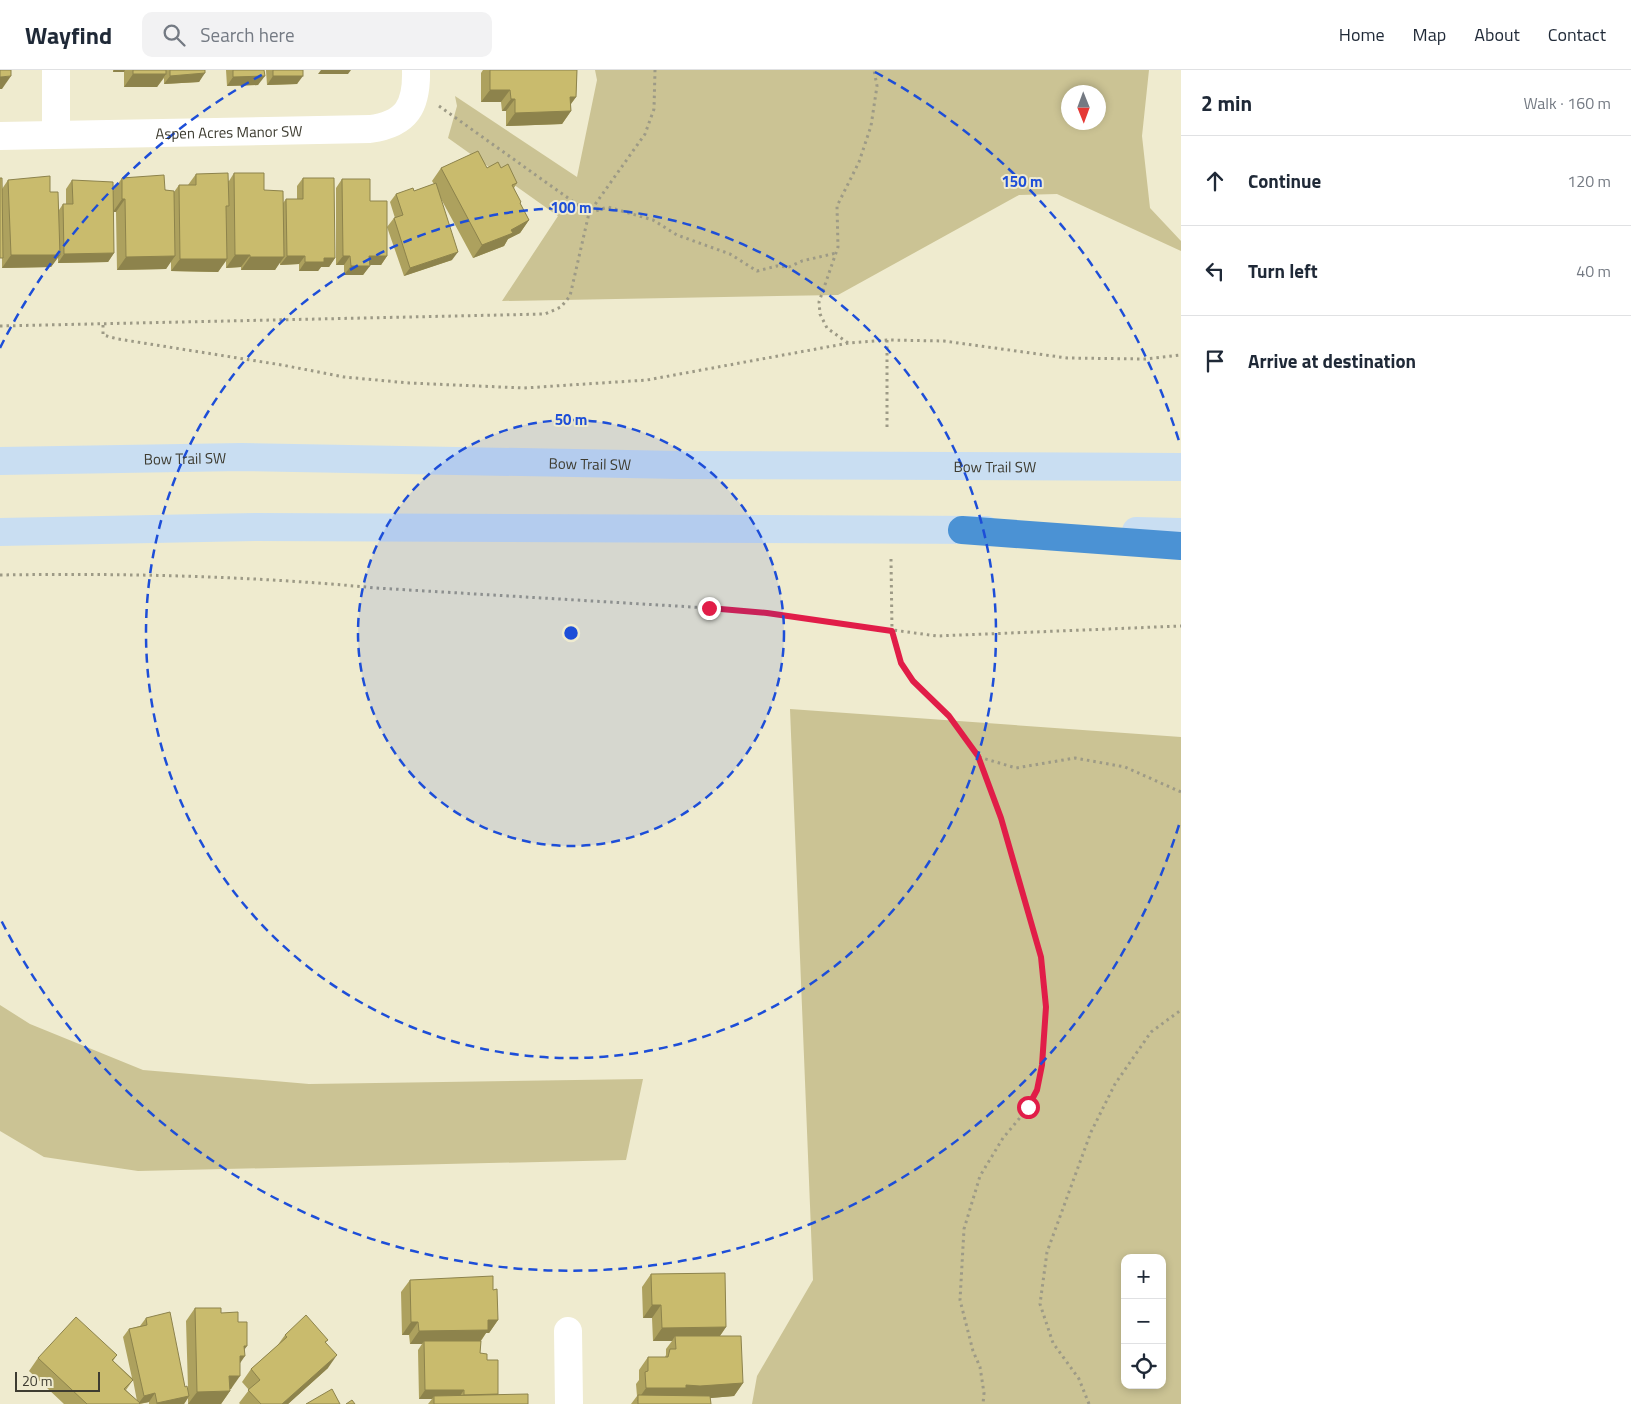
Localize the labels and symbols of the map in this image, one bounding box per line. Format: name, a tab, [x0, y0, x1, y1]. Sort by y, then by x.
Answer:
north arrow	[1061, 85, 1106, 130]
street label: Aspen Acres Manor SW	[155, 119, 303, 145]
text: 150 m	[1001, 170, 1043, 193]
text: 100 m	[550, 196, 592, 219]
text: 50 m	[555, 408, 587, 431]
street label: Bow Trail SW	[143, 446, 227, 470]
street label: Bow Trail SW	[548, 451, 631, 476]
street label: Bow Trail SW	[953, 455, 1036, 478]
route end	[698, 597, 721, 620]
centre of rings	[562, 624, 580, 642]
route start	[1017, 1096, 1040, 1119]
scale bar	[15, 1369, 100, 1392]

